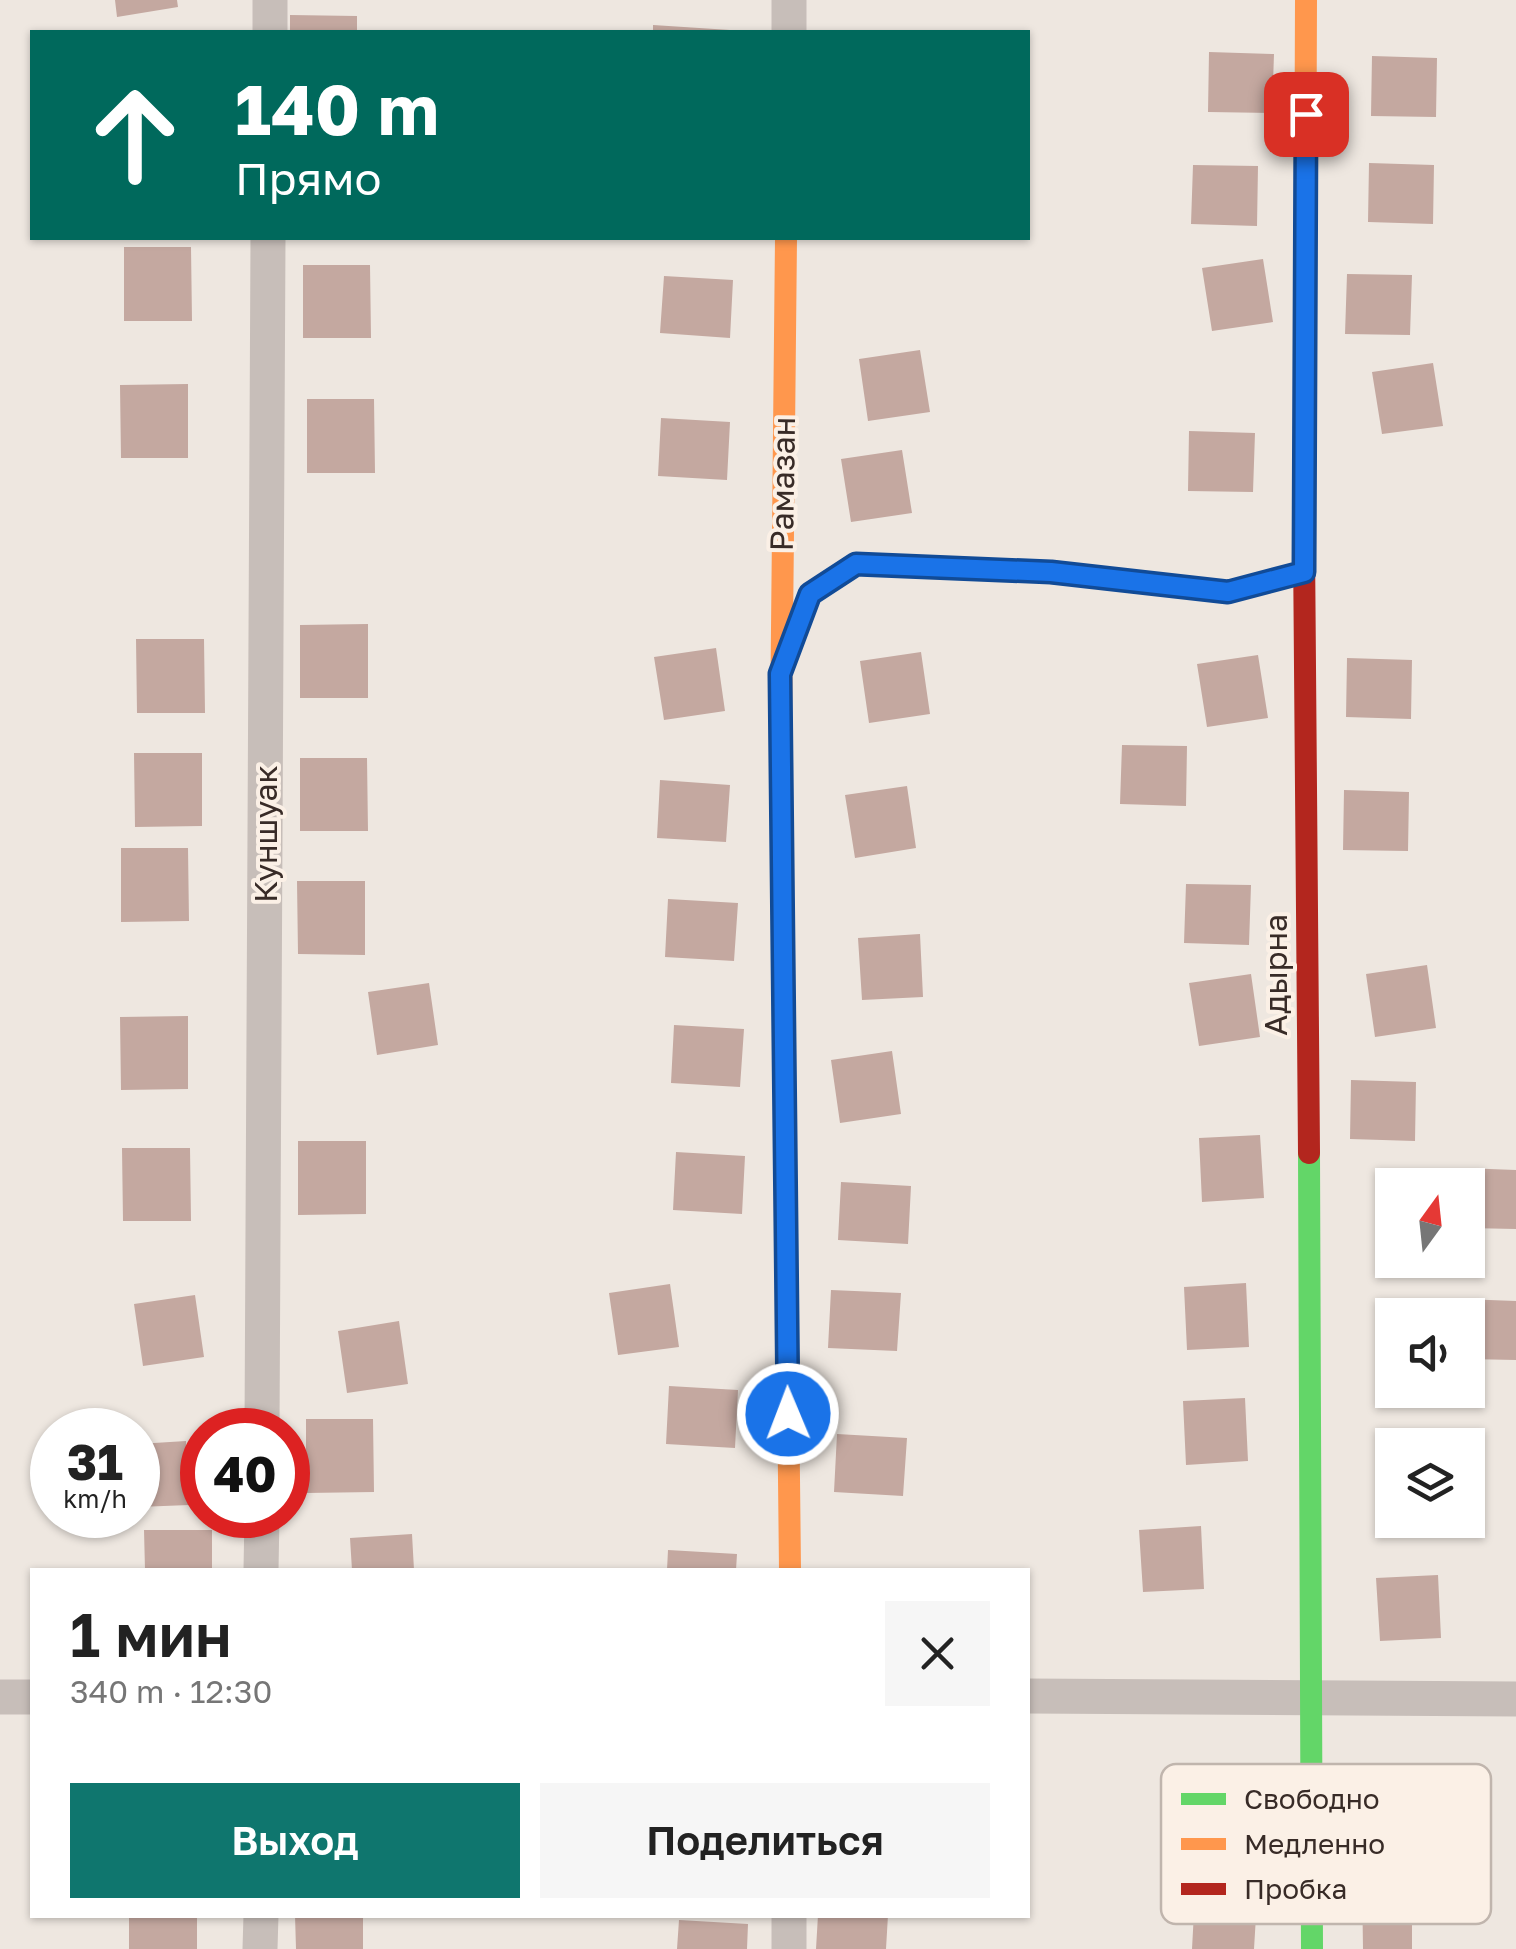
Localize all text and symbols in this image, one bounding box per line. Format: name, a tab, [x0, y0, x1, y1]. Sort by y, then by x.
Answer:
text: 140 m	[235, 66, 439, 150]
icon: ahead	[70, 70, 200, 200]
pin	[1264, 72, 1349, 157]
icon: arrive	[1279, 87, 1334, 142]
text: Прямо	[235, 151, 381, 205]
street label: Рамазан	[762, 416, 802, 552]
street label: Куншуак	[246, 765, 284, 903]
street label: Адырна	[1256, 914, 1294, 1036]
north arrow	[1375, 1168, 1485, 1278]
map controls	[1375, 1168, 1485, 1538]
button: sound	[1375, 1298, 1485, 1408]
position arrow	[736, 1362, 840, 1466]
speed limit sign: 40	[180, 1408, 310, 1538]
button: layers	[1375, 1428, 1485, 1538]
text: 31	[67, 1431, 123, 1491]
text: km/h	[63, 1483, 127, 1514]
text: 1 мин	[70, 1598, 232, 1670]
button: close	[885, 1601, 990, 1706]
text: 340 m · 12:30	[70, 1672, 272, 1710]
legend	[1161, 1764, 1491, 1924]
text: Свободно	[1244, 1782, 1380, 1815]
button: Выход	[70, 1783, 520, 1898]
button: Поделиться	[540, 1783, 990, 1898]
text: Медленно	[1244, 1827, 1385, 1860]
text: Пробка	[1244, 1872, 1347, 1905]

